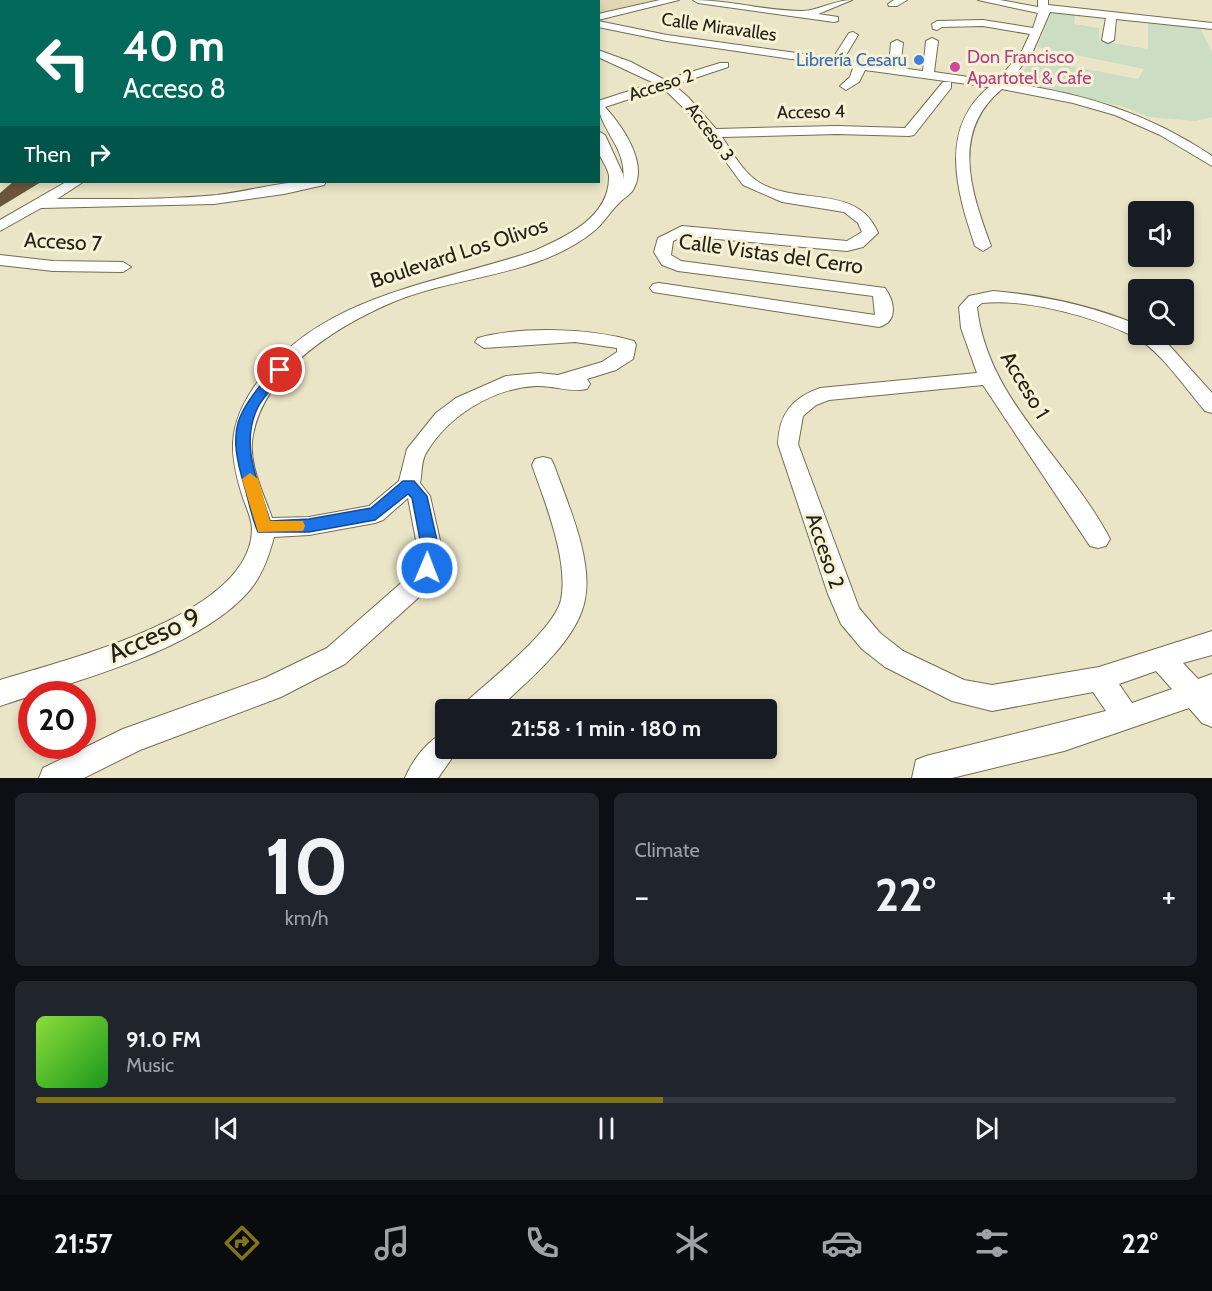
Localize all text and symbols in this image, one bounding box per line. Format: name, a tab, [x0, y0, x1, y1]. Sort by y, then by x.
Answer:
street label: Calle Miravalles	[660, 8, 778, 46]
text: 40 m	[123, 20, 225, 72]
icon: left	[24, 24, 102, 102]
place label: Don Francisco Apartotel & Cafe	[967, 46, 1091, 89]
place label: Librería Cesaru	[796, 49, 907, 71]
marker: Librería Cesaru	[912, 53, 926, 67]
marker: Don Francisco Apartotel & Cafe	[948, 60, 962, 74]
street label: Acceso 2	[626, 64, 696, 106]
text: Acceso 8	[123, 72, 226, 105]
street label: Acceso 3	[681, 98, 739, 166]
street label: Acceso 4	[777, 100, 845, 124]
icon: right	[83, 138, 116, 171]
text: Then	[24, 141, 71, 168]
map controls	[1128, 201, 1194, 345]
button: sound	[1128, 201, 1194, 267]
street label: Boulevard Los Olivos	[367, 212, 551, 293]
street label: Acceso 7	[24, 227, 103, 256]
street label: Calle Vistas del Cerro	[677, 228, 865, 279]
button: search	[1128, 279, 1194, 345]
pin	[254, 344, 305, 395]
street label: Acceso 1	[996, 347, 1055, 423]
icon: arrive	[263, 353, 296, 386]
street label: Acceso 2	[801, 510, 850, 592]
position arrow	[395, 536, 459, 600]
street label: Acceso 9	[103, 600, 205, 670]
speed limit sign: 20	[18, 681, 96, 759]
text: 21:58 · 1 min · 180 m	[511, 715, 701, 742]
text: 10	[265, 819, 349, 914]
text: Climate	[635, 838, 700, 862]
text: 22°	[875, 868, 936, 922]
text: −	[635, 876, 649, 916]
text: +	[1161, 876, 1176, 916]
text: km/h	[285, 906, 329, 930]
text: 91.0 FM	[126, 1026, 201, 1053]
text: Music	[126, 1053, 174, 1077]
icon: previous	[210, 1112, 243, 1145]
icon: pause	[590, 1112, 623, 1145]
icon: next	[970, 1112, 1003, 1145]
icon: directions	[221, 1222, 263, 1264]
icon: music	[371, 1222, 413, 1264]
icon: phone	[521, 1222, 563, 1264]
icon: climate	[671, 1222, 713, 1264]
icon: car	[821, 1222, 863, 1264]
icon: filters	[971, 1222, 1013, 1264]
text: 21:57	[54, 1227, 113, 1260]
text: 22°	[1121, 1227, 1158, 1260]

